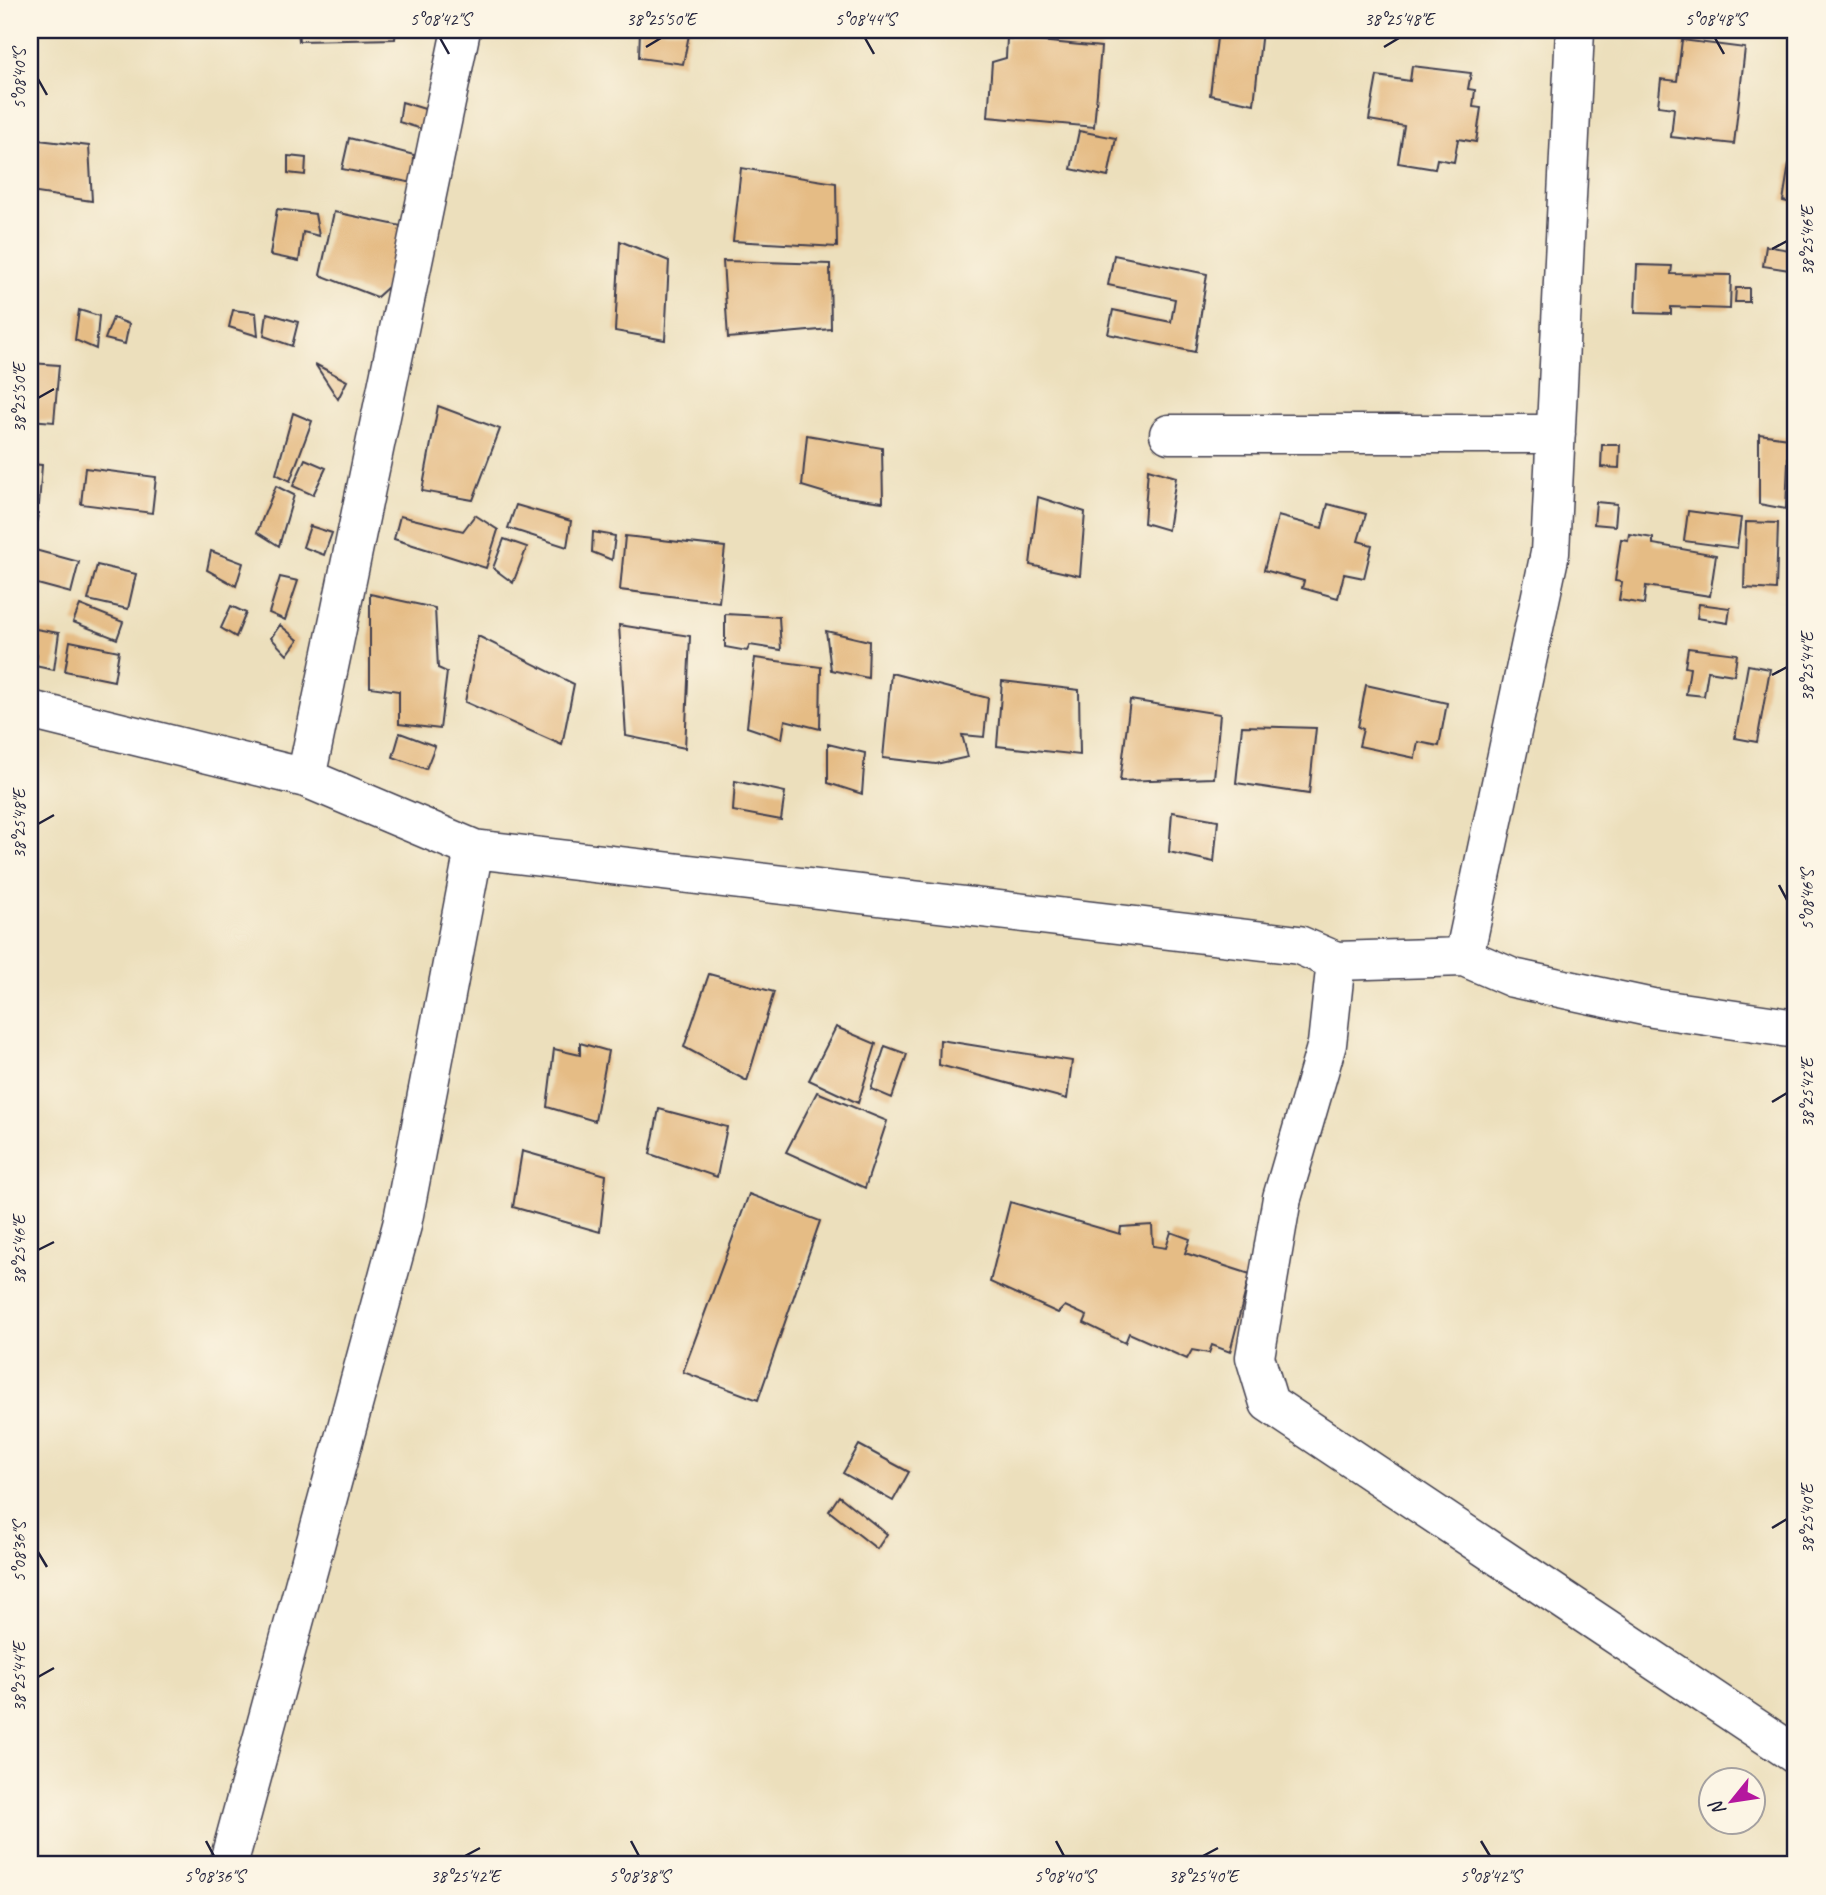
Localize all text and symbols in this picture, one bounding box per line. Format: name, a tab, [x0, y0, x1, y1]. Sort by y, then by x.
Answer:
text: 5°08'42"S	[410, 8, 474, 30]
text: 38°25'50"E	[626, 8, 698, 30]
text: 5°08'44"S	[835, 8, 899, 30]
text: 38°25'48"E	[1364, 8, 1436, 30]
text: 5°08'48"S	[1685, 8, 1749, 30]
text: 5°08'40"S	[8, 45, 30, 109]
text: 38°25'46"E	[1796, 204, 1818, 276]
text: 38°25'50"E	[8, 361, 30, 433]
text: 38°25'44"E	[1796, 630, 1818, 702]
text: 38°25'48"E	[8, 787, 30, 859]
text: 5°08'46"S	[1796, 866, 1818, 930]
text: 38°25'42"E	[1796, 1056, 1818, 1128]
text: 38°25'46"E	[8, 1213, 30, 1285]
text: 38°25'40"E	[1796, 1482, 1818, 1554]
text: 5°08'36"S	[8, 1518, 30, 1582]
text: 38°25'44"E	[8, 1640, 30, 1712]
north arrow	[1696, 1766, 1766, 1836]
text: N	[1703, 1795, 1731, 1820]
text: 5°08'36"S	[184, 1865, 248, 1887]
text: 38°25'42"E	[430, 1865, 502, 1887]
text: 5°08'38"S	[609, 1865, 673, 1887]
text: 5°08'40"S	[1034, 1865, 1098, 1887]
text: 38°25'40"E	[1168, 1865, 1240, 1887]
text: 5°08'42"S	[1460, 1865, 1524, 1887]

